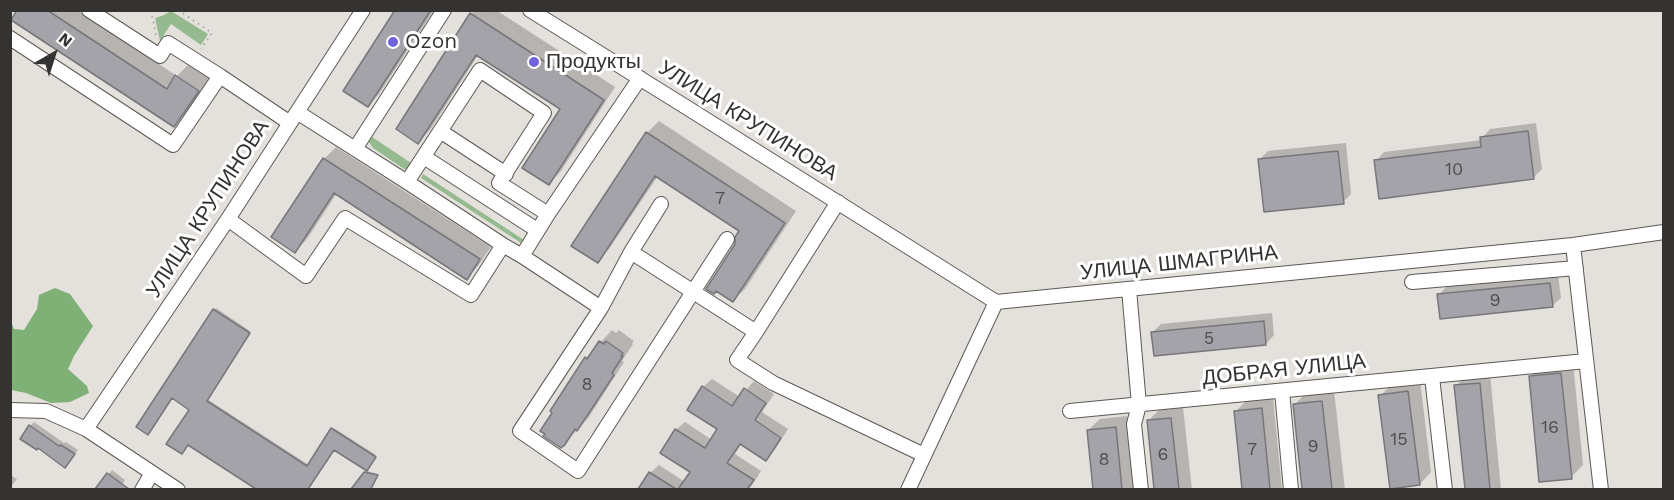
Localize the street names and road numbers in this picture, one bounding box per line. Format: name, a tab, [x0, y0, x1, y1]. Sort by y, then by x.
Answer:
street label: УЛИЦА КРУПИНОВА	[654, 56, 842, 186]
street label: УЛИЦА КРУПИНОВА	[141, 116, 275, 302]
street label: УЛИЦА ШМАГРИНА	[1079, 240, 1279, 286]
street label: ДОБРАЯ УЛИЦА	[1201, 349, 1367, 391]

